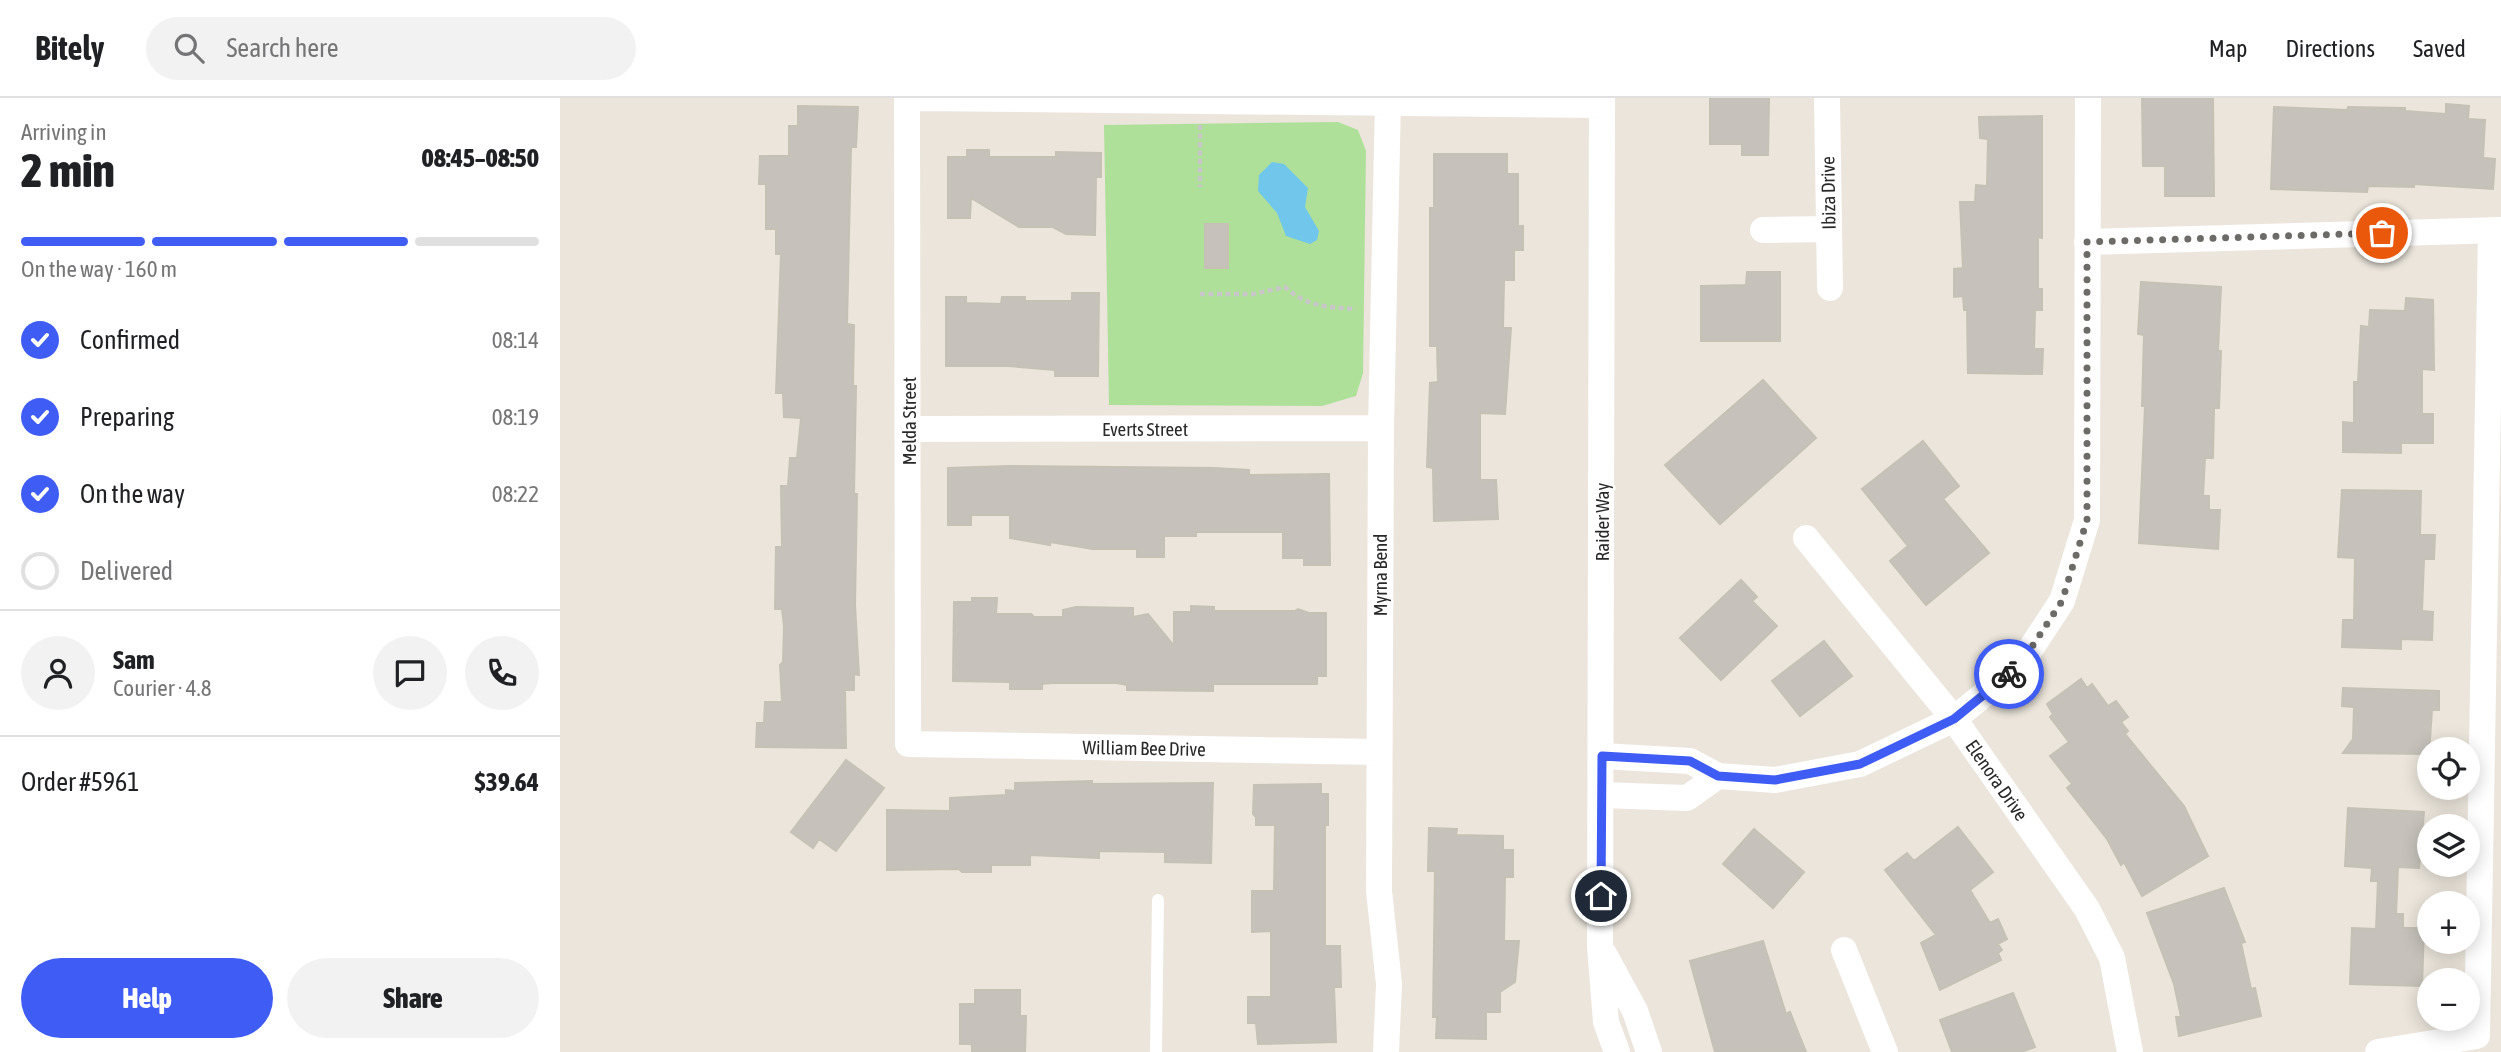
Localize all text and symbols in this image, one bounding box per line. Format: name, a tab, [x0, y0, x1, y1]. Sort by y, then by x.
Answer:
search box	[146, 17, 636, 80]
text: Bitely	[35, 29, 104, 67]
icon: search	[170, 29, 208, 67]
text: Search here	[226, 33, 339, 63]
text: Map	[2209, 35, 2247, 62]
text: Directions	[2285, 35, 2375, 62]
text: Saved	[2413, 35, 2466, 62]
text: Arriving in	[21, 119, 107, 145]
text: 08:45–08:50	[422, 143, 539, 173]
text: 2 min	[21, 144, 115, 197]
street label: Ibiza Drive	[1816, 156, 1840, 230]
pin	[2352, 203, 2412, 263]
icon: bag	[2363, 214, 2401, 252]
text: On the way · 160 m	[21, 256, 177, 282]
icon: check	[21, 321, 59, 359]
text: Confirmed	[80, 325, 180, 355]
text: 08:14	[492, 327, 539, 353]
street label: Melda Street	[898, 377, 920, 465]
icon: check	[21, 398, 59, 436]
text: Preparing	[80, 402, 174, 432]
text: 08:19	[492, 404, 539, 430]
street label: Everts Street	[1102, 418, 1188, 440]
icon: check	[21, 475, 59, 513]
text: On the way	[80, 479, 185, 509]
text: 08:22	[492, 481, 539, 507]
street label: Raider Way	[1591, 483, 1613, 561]
street label: Myrna Bend	[1369, 534, 1391, 616]
text: Delivered	[80, 556, 173, 586]
button: person	[21, 636, 95, 710]
button: chat	[373, 636, 447, 710]
button: phone	[465, 636, 539, 710]
courier	[1974, 639, 2044, 709]
text: Sam	[113, 645, 155, 675]
icon: bike	[1990, 655, 2028, 693]
text: Courier · 4.8	[113, 675, 212, 701]
street label: Elenora Drive	[1961, 735, 2033, 825]
street label: William Bee Drive	[1082, 736, 1206, 760]
map controls	[2417, 737, 2480, 1031]
button: locate	[2417, 737, 2480, 800]
text: Order #5961	[21, 767, 140, 797]
text: $39.64	[475, 767, 539, 797]
button: layers	[2417, 814, 2480, 877]
pin	[1571, 866, 1631, 926]
icon: home	[1582, 877, 1620, 915]
button: +	[2417, 891, 2480, 954]
button: Help	[21, 958, 273, 1038]
button: Share	[287, 958, 539, 1038]
button: −	[2417, 968, 2480, 1031]

